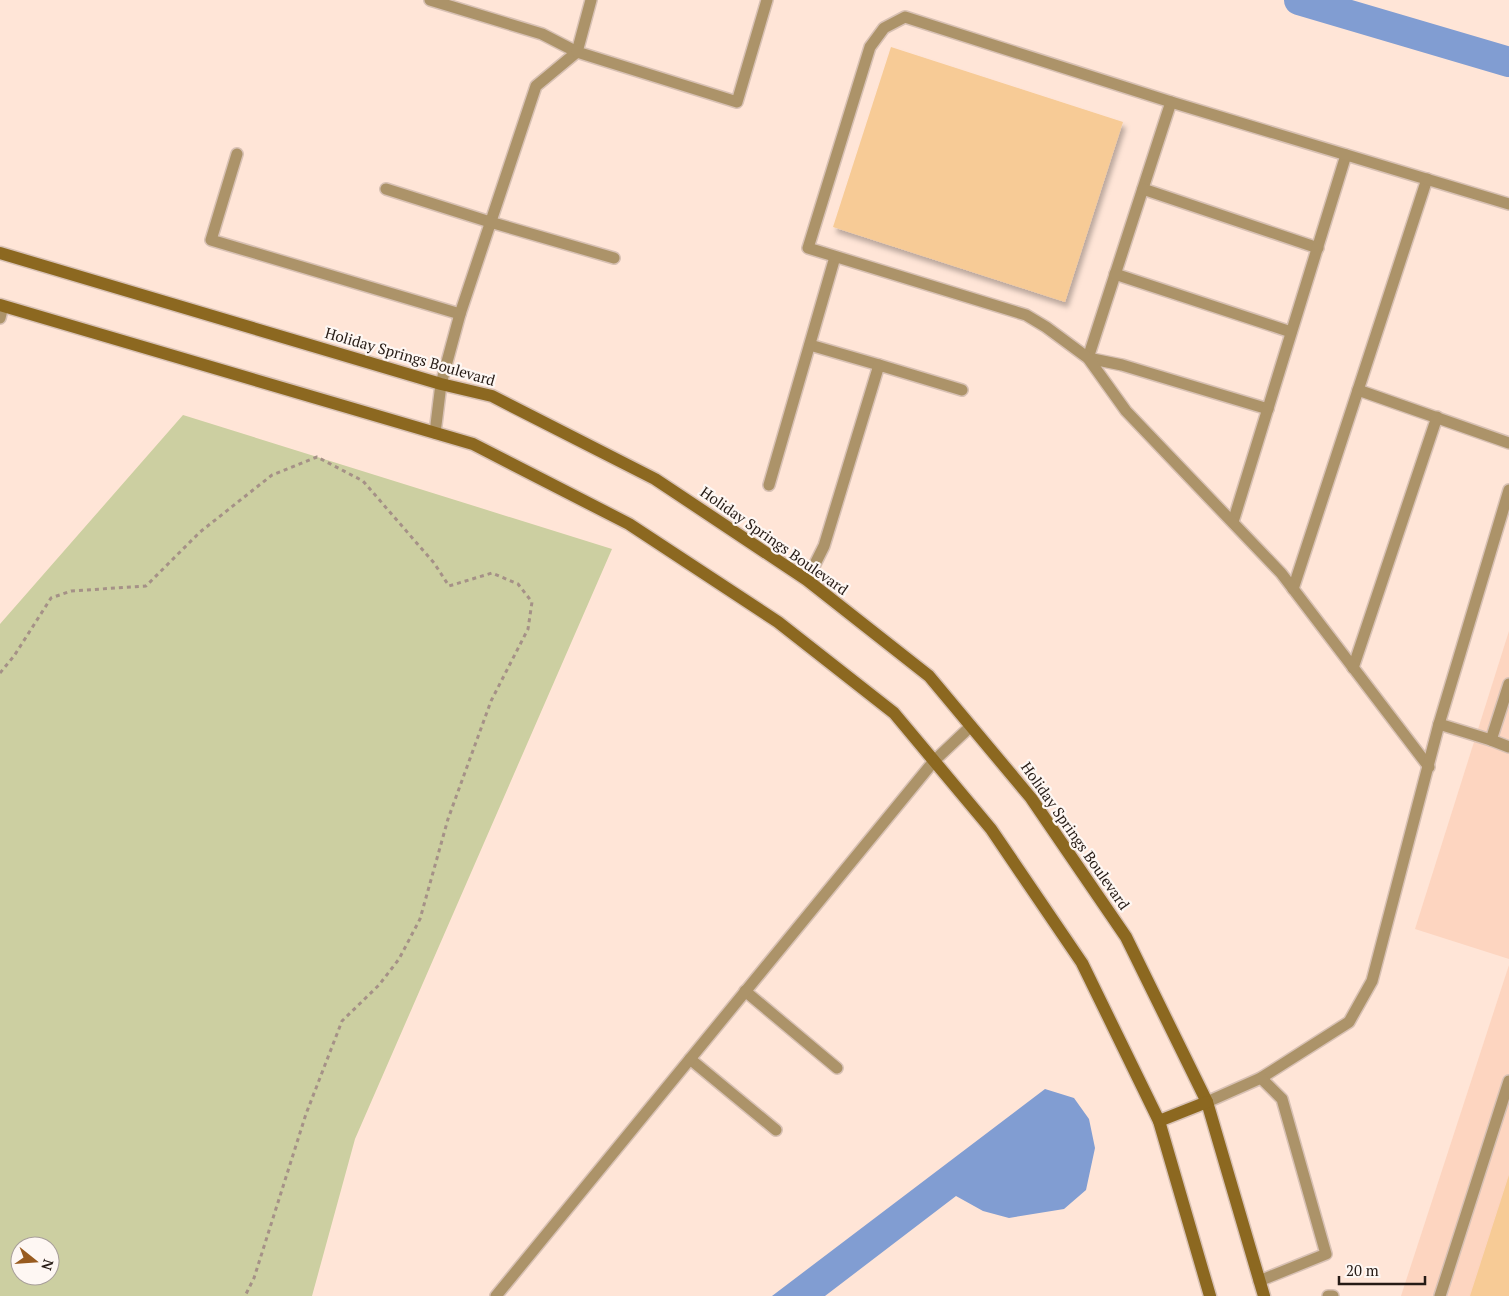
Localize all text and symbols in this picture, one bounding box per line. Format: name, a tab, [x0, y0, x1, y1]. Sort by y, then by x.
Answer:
street label: Holiday Springs Boulevard	[323, 322, 498, 390]
street label: Holiday Springs Boulevard	[697, 481, 853, 599]
street label: Holiday Springs Boulevard	[1017, 757, 1135, 913]
north arrow	[10, 1236, 60, 1286]
scale bar	[1339, 1254, 1425, 1286]
text: N	[37, 1257, 59, 1273]
text: 20 m	[1346, 1260, 1379, 1280]

